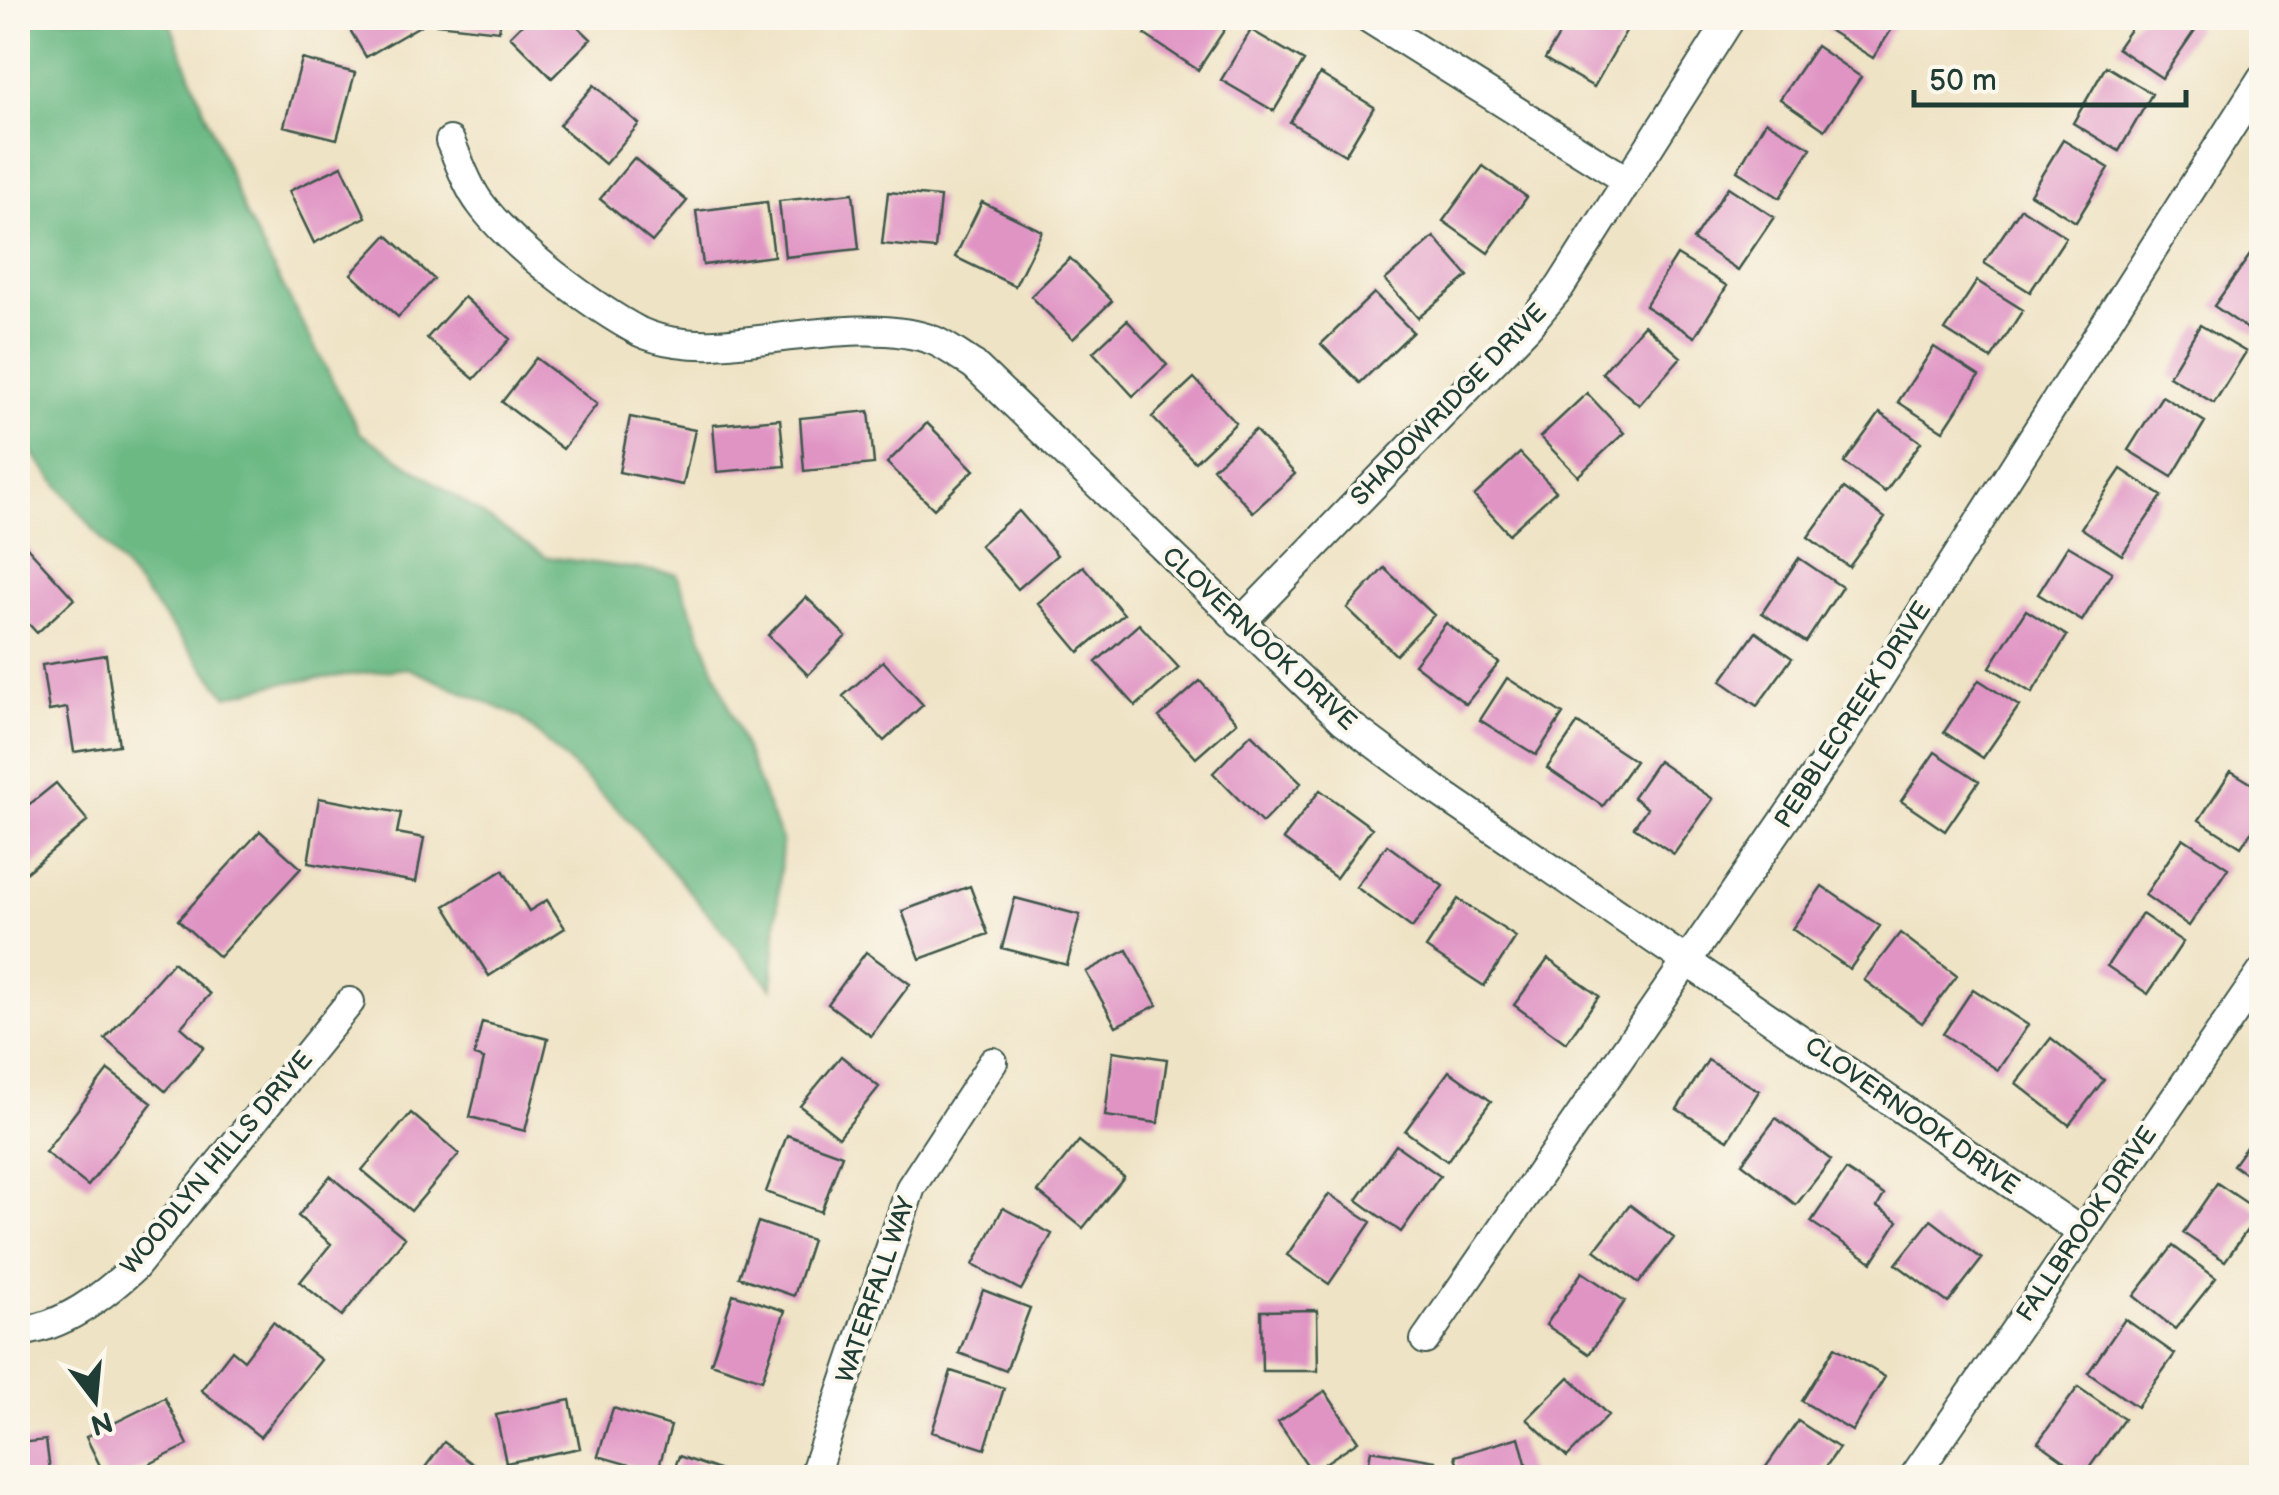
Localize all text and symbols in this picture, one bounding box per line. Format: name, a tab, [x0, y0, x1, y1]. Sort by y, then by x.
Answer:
scale bar	[1914, 45, 2186, 107]
text: 50 m	[1929, 63, 1997, 99]
street label: SHADOWRIDGE DRIVE	[1344, 298, 1554, 512]
street label: CLOVERNOOK DRIVE	[1155, 541, 1363, 737]
street label: PEBBLECREEK DRIVE	[1768, 596, 1938, 834]
street label: CLOVERNOOK DRIVE	[1799, 1030, 2025, 1202]
street label: WOODLYN HILLS DRIVE	[114, 1045, 320, 1281]
street label: FALLBROOK DRIVE	[2010, 1120, 2164, 1328]
street label: WATERFALL WAY	[830, 1193, 922, 1387]
north arrow	[45, 1350, 145, 1450]
text: N	[87, 1404, 116, 1441]

